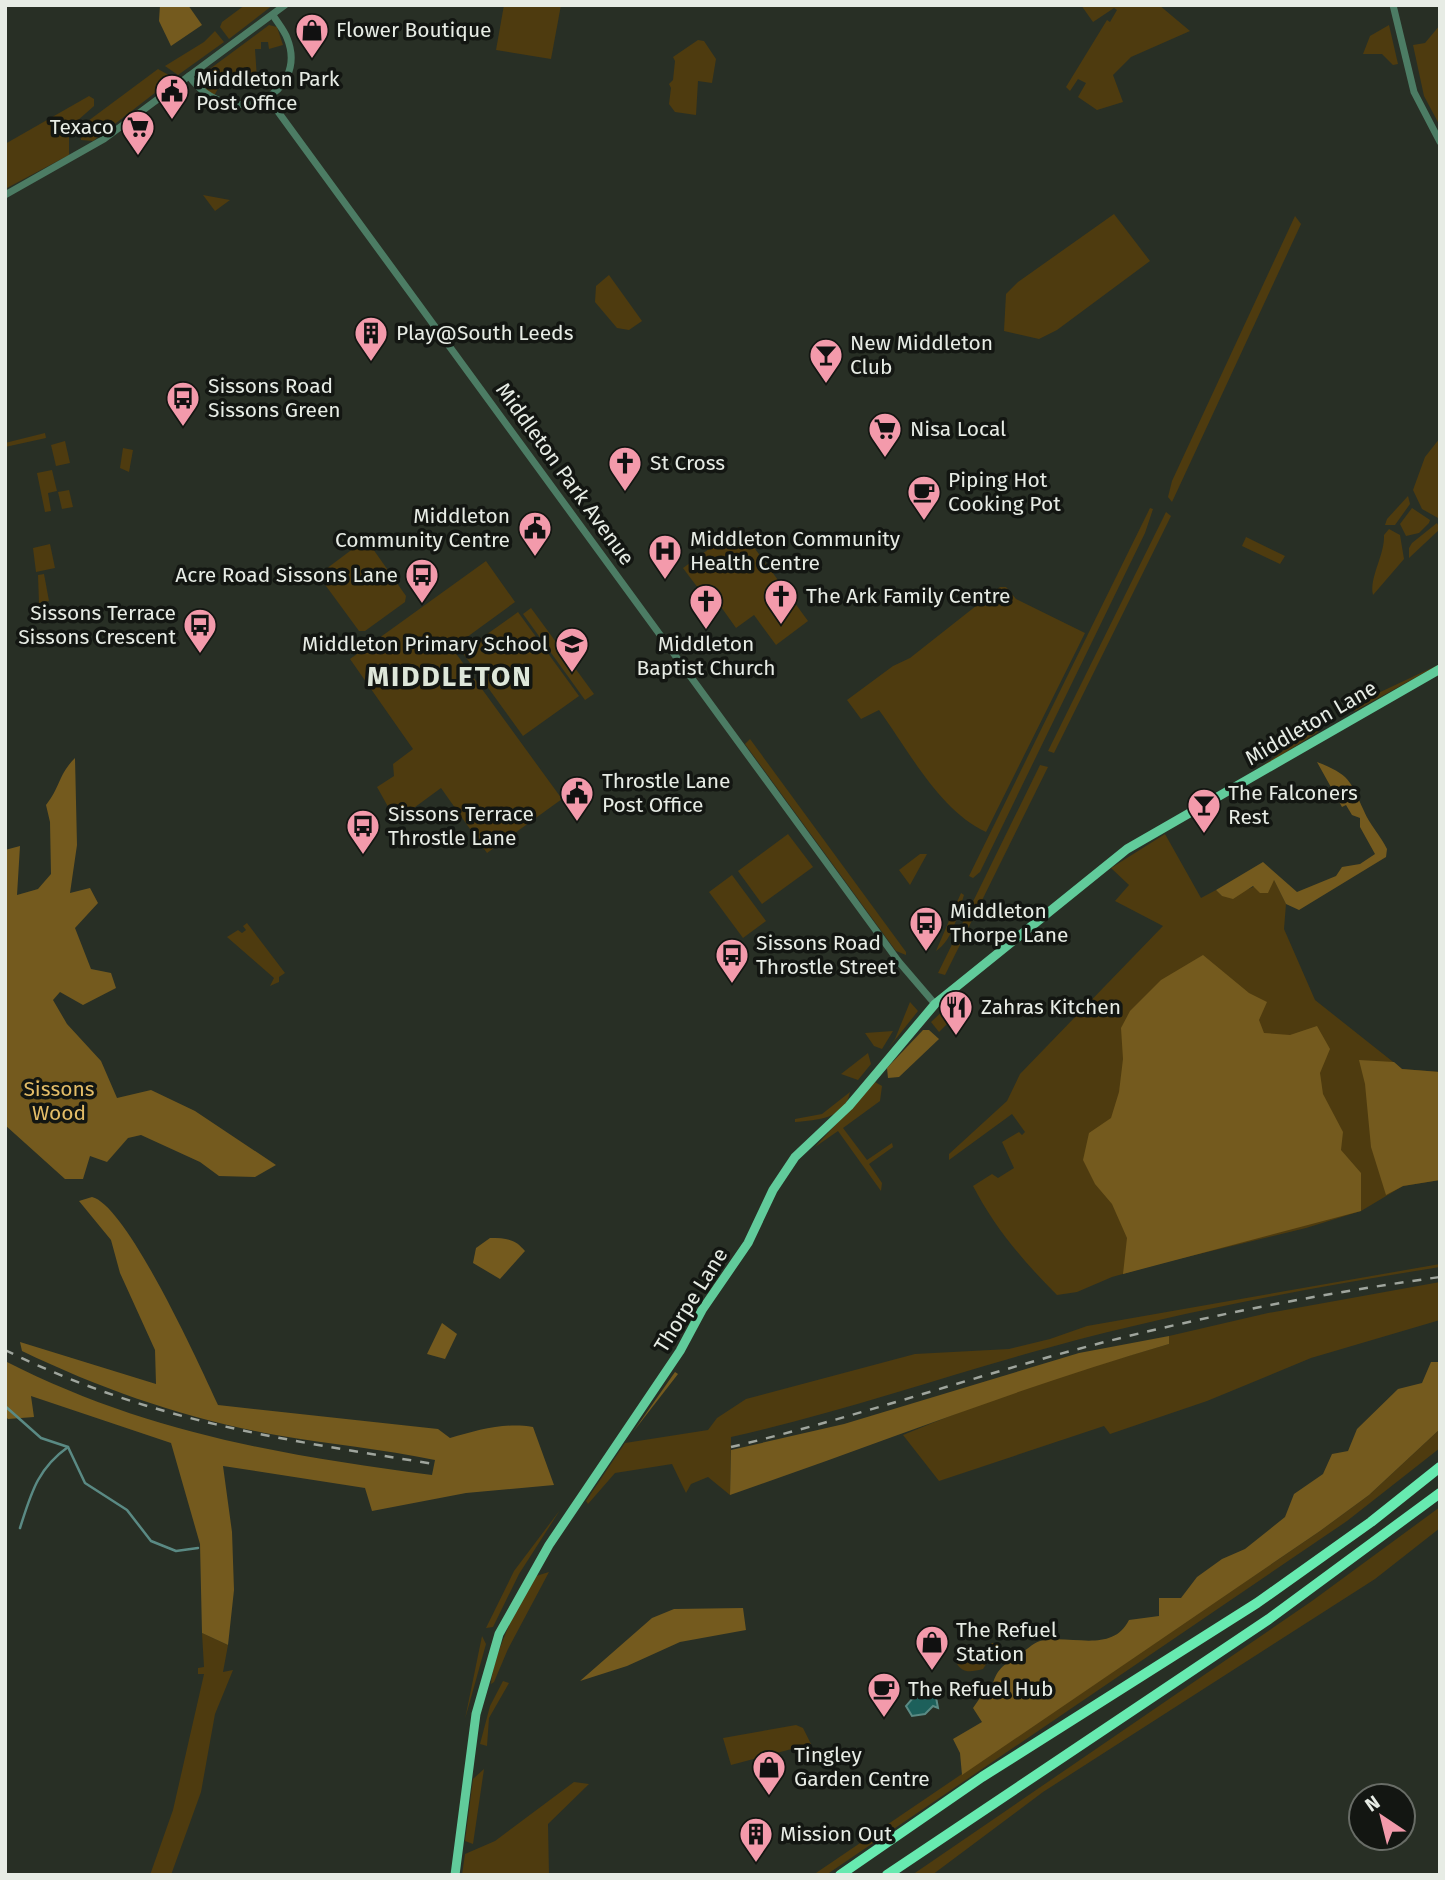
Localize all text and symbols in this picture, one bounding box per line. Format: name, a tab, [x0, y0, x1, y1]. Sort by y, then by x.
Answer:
shop icon: Flower Boutique	[293, 11, 331, 60]
place label: Flower Boutique	[336, 17, 492, 43]
place label: Middleton Park Post Office	[196, 66, 340, 116]
public building icon: Middleton Park Post Office	[153, 72, 191, 121]
supermarket icon: Texaco	[119, 108, 157, 157]
place label: Texaco	[50, 114, 114, 140]
building icon: Play@South Leeds	[352, 314, 390, 363]
place label: Play@South Leeds	[396, 320, 574, 346]
place label: New Middleton Club	[850, 330, 993, 380]
bar icon: New Middleton Club	[807, 336, 845, 385]
place label: Sissons Road Sissons Green	[208, 373, 341, 423]
street label: Middleton Park Avenue	[490, 378, 640, 570]
bus stop icon: Sissons Road Sissons Green	[164, 379, 202, 428]
supermarket icon: Nisa Local	[866, 410, 904, 459]
place label: Nisa Local	[910, 416, 1006, 442]
church icon: St Cross	[606, 444, 644, 493]
place label: St Cross	[650, 450, 725, 476]
place label: Piping Hot Cooking Pot	[948, 467, 1061, 517]
cafe icon: Piping Hot Cooking Pot	[905, 473, 943, 522]
place label: Middleton Community Centre	[335, 503, 510, 553]
public building icon: Middleton Community Centre	[516, 509, 554, 558]
place label: Middleton Community Health Centre	[690, 526, 901, 576]
hospital icon: Middleton Community Health Centre	[646, 532, 684, 581]
bus stop icon: Acre Road Sissons Lane	[403, 556, 441, 605]
place label: Acre Road Sissons Lane	[175, 562, 398, 588]
church icon: The Ark Family Centre	[762, 577, 800, 626]
church icon: Middleton Baptist Church	[687, 582, 725, 631]
place label: The Ark Family Centre	[806, 583, 1010, 609]
place label: Sissons Terrace Sissons Crescent	[18, 600, 176, 650]
bus stop icon: Sissons Terrace Sissons Crescent	[181, 606, 219, 655]
school or university icon: Middleton Primary School	[553, 625, 591, 674]
place label: Middleton Primary School	[302, 631, 548, 657]
place label: Middleton Baptist Church	[636, 631, 776, 681]
district label: MIDDLETON	[367, 660, 533, 693]
street label: Middleton Lane	[1241, 675, 1381, 771]
place label: Throstle Lane Post Office	[602, 768, 731, 818]
public building icon: Throstle Lane Post Office	[558, 774, 596, 823]
place label: The Falconers Rest	[1228, 780, 1358, 830]
bar icon: The Falconers Rest	[1185, 786, 1223, 835]
place label: Sissons Terrace Throstle Lane	[388, 801, 534, 851]
bus stop icon: Sissons Terrace Throstle Lane	[344, 807, 382, 856]
place label: Middleton Thorpe Lane	[950, 898, 1068, 948]
bus stop icon: Middleton Thorpe Lane	[907, 904, 945, 953]
place label: Sissons Road Throstle Street	[756, 930, 897, 980]
bus stop icon: Sissons Road Throstle Street	[713, 936, 751, 985]
restaurant icon: Zahras Kitchen	[937, 988, 975, 1037]
place label: Zahras Kitchen	[981, 994, 1121, 1020]
park label: Sissons Wood	[23, 1076, 95, 1126]
street label: Thorpe Lane	[649, 1243, 733, 1357]
place label: The Refuel Station	[956, 1617, 1057, 1667]
shop icon: The Refuel Station	[913, 1623, 951, 1672]
cafe icon: The Refuel Hub	[865, 1670, 903, 1719]
place label: The Refuel Hub	[908, 1676, 1053, 1702]
place label: Tingley Garden Centre	[794, 1742, 930, 1792]
shop icon: Tingley Garden Centre	[750, 1748, 788, 1797]
north arrow	[1347, 1782, 1417, 1852]
text: N	[1361, 1790, 1384, 1817]
building icon: Mission Out	[737, 1815, 775, 1864]
place label: Mission Out	[780, 1821, 892, 1847]

